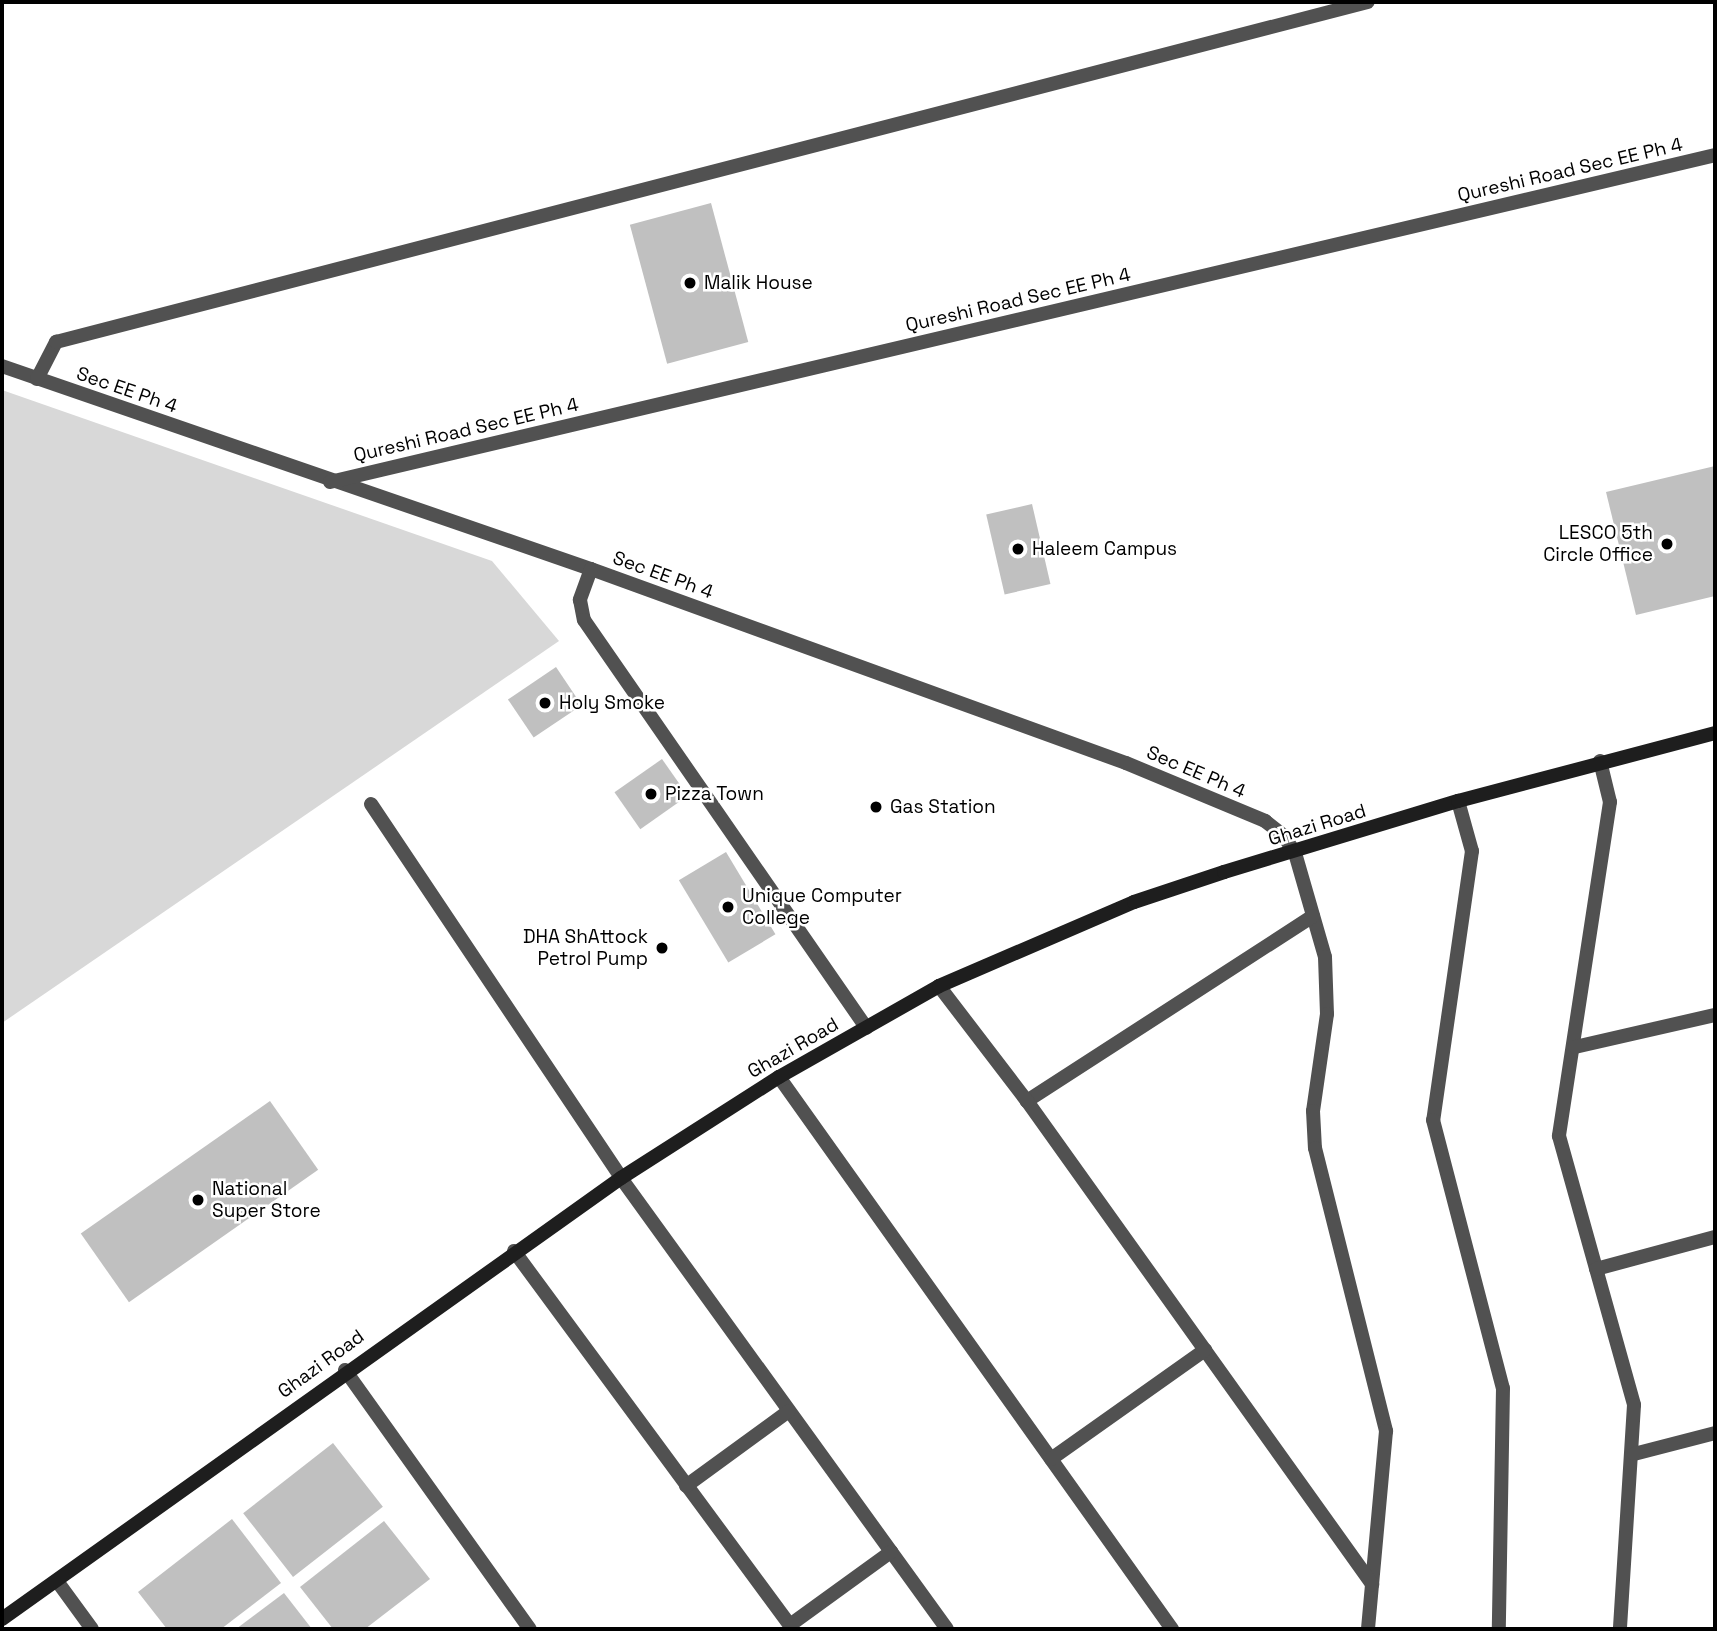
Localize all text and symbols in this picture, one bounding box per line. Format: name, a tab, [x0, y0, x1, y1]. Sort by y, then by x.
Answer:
street label: Qureshi Road Sec EE Ph 4	[1455, 133, 1685, 207]
street label: Qureshi Road Sec EE Ph 4	[903, 263, 1133, 337]
place label: Malik House	[704, 272, 813, 294]
marker: Malik House	[682, 275, 698, 291]
street label: Sec EE Ph 4	[74, 362, 180, 418]
street label: Qureshi Road Sec EE Ph 4	[351, 393, 581, 467]
place label: LESCO 5th Circle Office	[1543, 522, 1653, 566]
marker: LESCO 5th Circle Office	[1659, 536, 1675, 552]
place label: Haleem Campus	[1032, 538, 1177, 560]
marker: Haleem Campus	[1010, 541, 1026, 557]
street label: Sec EE Ph 4	[610, 546, 716, 604]
place label: Holy Smoke	[559, 692, 665, 714]
marker: Holy Smoke	[537, 695, 553, 711]
street label: Sec EE Ph 4	[1143, 741, 1249, 803]
place label: Pizza Town	[665, 783, 764, 805]
marker: Pizza Town	[643, 786, 659, 802]
place label: Gas Station	[890, 796, 996, 818]
marker: Gas Station	[868, 799, 884, 815]
street label: Ghazi Road	[1265, 799, 1369, 851]
place label: Unique Computer College	[742, 885, 902, 929]
marker: Unique Computer College	[720, 899, 736, 915]
place label: DHA ShAttock Petrol Pump	[523, 926, 648, 970]
marker: DHA ShAttock Petrol Pump	[654, 940, 670, 956]
street label: Ghazi Road	[743, 1013, 843, 1083]
place label: National Super Store	[212, 1178, 321, 1222]
marker: National Super Store	[190, 1192, 206, 1208]
street label: Ghazi Road	[273, 1325, 369, 1403]

